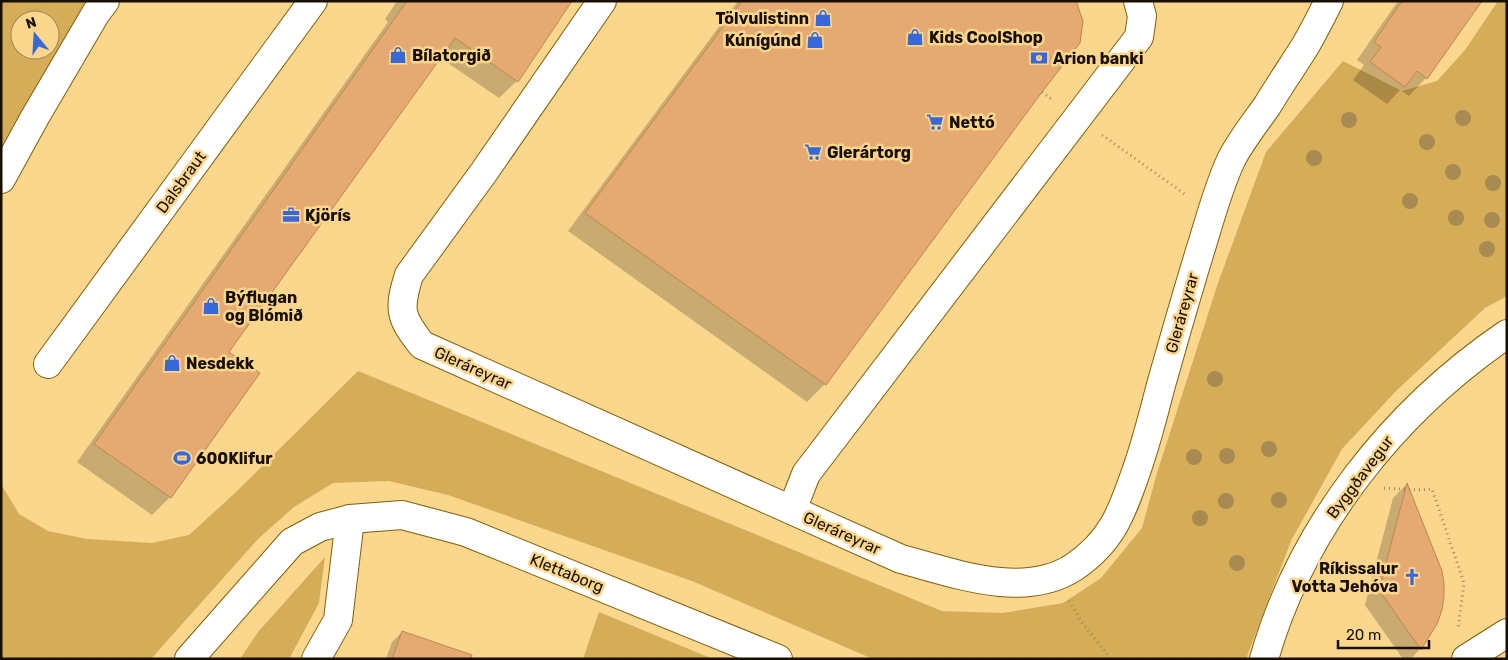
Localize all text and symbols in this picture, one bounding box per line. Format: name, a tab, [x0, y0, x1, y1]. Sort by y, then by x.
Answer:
shop icon: Tölvulistinn	[813, 8, 833, 28]
place label: Tölvulistinn	[716, 9, 809, 28]
north arrow	[10, 10, 60, 60]
text: N	[24, 13, 39, 33]
shop icon: Kids CoolShop	[905, 27, 925, 47]
place label: Kids CoolShop	[929, 28, 1043, 47]
shop icon: Kúnígúnd	[805, 30, 825, 50]
place label: Kúnígúnd	[725, 31, 801, 50]
shop icon: Bílatorgið	[388, 45, 408, 65]
place label: Bílatorgið	[412, 46, 491, 65]
bank icon: Arion banki	[1029, 48, 1049, 68]
place label: Arion banki	[1053, 49, 1144, 68]
supermarket icon: Nettó	[925, 112, 945, 132]
place label: Nettó	[949, 113, 995, 132]
supermarket icon: Glerártorg	[803, 142, 823, 162]
place label: Glerártorg	[827, 143, 911, 162]
street label: Dalsbraut	[152, 147, 210, 217]
office icon: Kjörís	[281, 205, 301, 225]
place label: Kjörís	[305, 206, 351, 225]
street label: Gleráreyrar	[1161, 271, 1203, 355]
place label: Býflugan og Blómið	[225, 288, 303, 325]
shop icon: Býflugan og Blómið	[201, 296, 221, 316]
street label: Gleráreyrar	[431, 342, 515, 394]
shop icon: Nesdekk	[162, 353, 182, 373]
place label: Nesdekk	[186, 354, 255, 373]
street label: Byggðavegur	[1323, 432, 1397, 522]
sports icon: 600Klifur	[172, 448, 192, 468]
place label: 600Klifur	[196, 449, 273, 468]
street label: Gleráreyrar	[800, 507, 884, 559]
street label: Klettaborg	[527, 550, 607, 596]
place label: Ríkissalur Votta Jehóva	[1292, 559, 1399, 596]
church icon: Ríkissalur Votta Jehóva	[1402, 567, 1422, 587]
scale bar	[1338, 618, 1429, 650]
text: 20 m	[1346, 626, 1381, 644]

